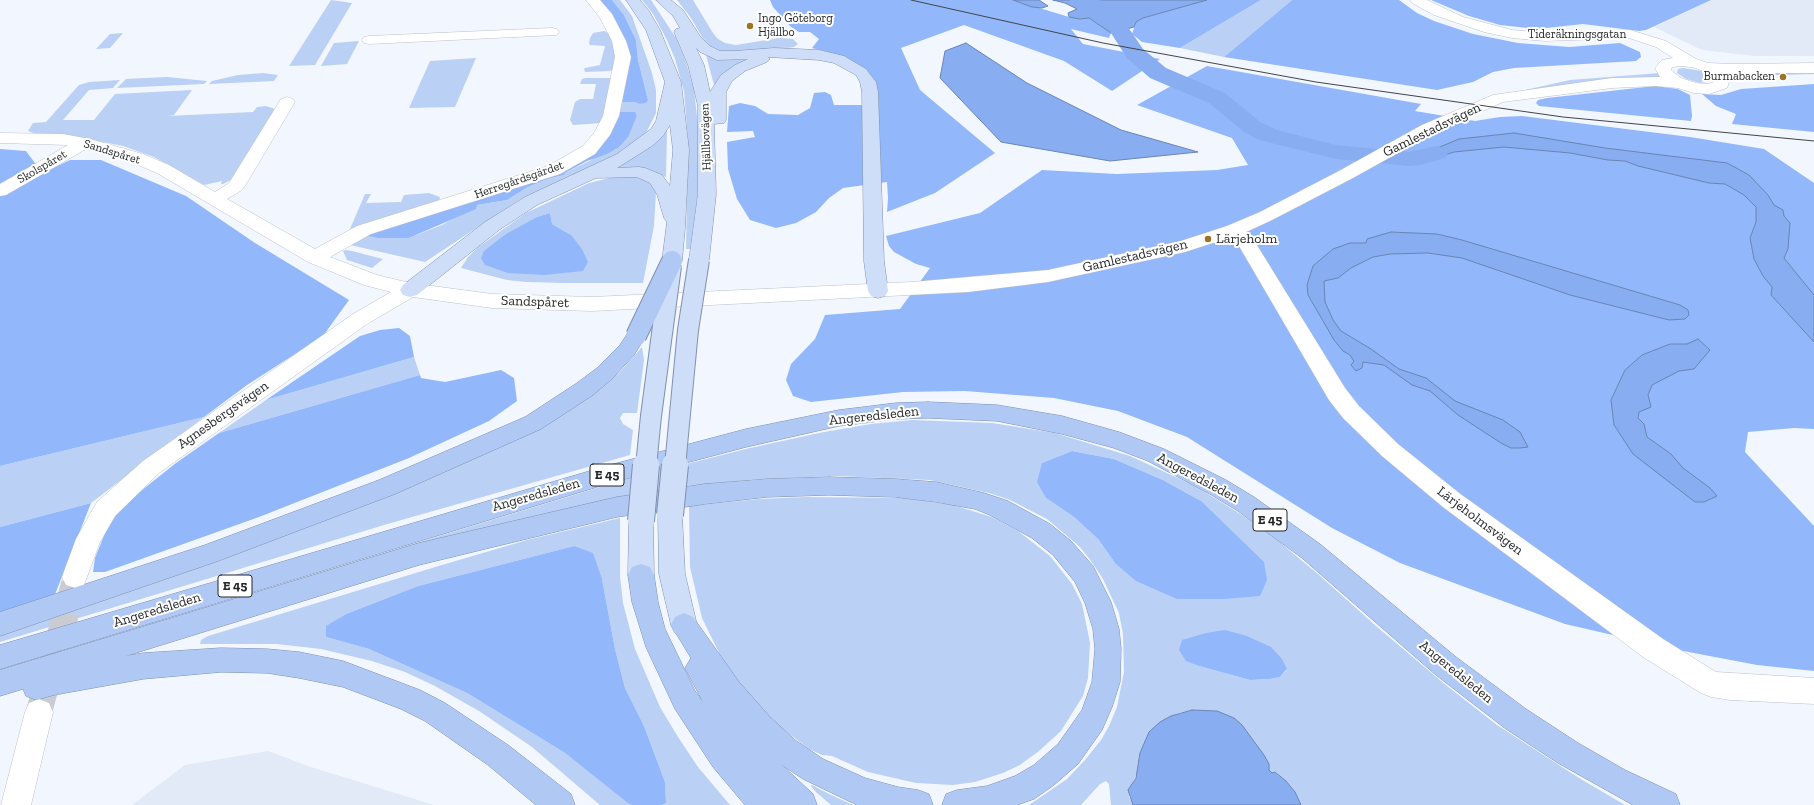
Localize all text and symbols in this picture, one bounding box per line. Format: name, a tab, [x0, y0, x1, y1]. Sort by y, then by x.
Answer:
place label: Ingo Göteborg Hjällbo	[758, 12, 833, 40]
marker: Ingo Göteborg Hjällbo	[745, 21, 755, 31]
street label: Tideräkningsgatan	[1528, 28, 1626, 42]
place label: Burmabacken	[1704, 70, 1775, 84]
marker: Burmabacken	[1778, 72, 1788, 82]
street label: Gamlestadsvägen	[1380, 99, 1484, 161]
street label: Hjällbovägen	[698, 103, 714, 171]
street label: Sandspåret	[82, 137, 142, 167]
street label: Skolspåret	[15, 147, 69, 187]
street label: Herregårdsgärdet	[472, 158, 566, 202]
place label: Lärjeholm	[1216, 231, 1277, 247]
marker: Lärjeholm	[1203, 234, 1213, 244]
street label: Gamlestadsvägen	[1081, 236, 1189, 276]
street label: Sandspåret	[501, 292, 569, 312]
street label: Agnesbergsvägen	[174, 377, 272, 453]
street label: Angeredsleden	[828, 403, 920, 429]
street label: Angeredsleden	[1154, 449, 1242, 507]
road number: E 45	[590, 464, 624, 486]
street label: Angeredsleden	[490, 474, 582, 516]
street label: Lärjeholmsvägen	[1434, 483, 1526, 559]
road number: E 45	[1253, 509, 1287, 531]
road number: E 45	[218, 575, 252, 597]
street label: Angeredsleden	[111, 589, 203, 631]
street label: Angeredsleden	[1416, 637, 1496, 707]

